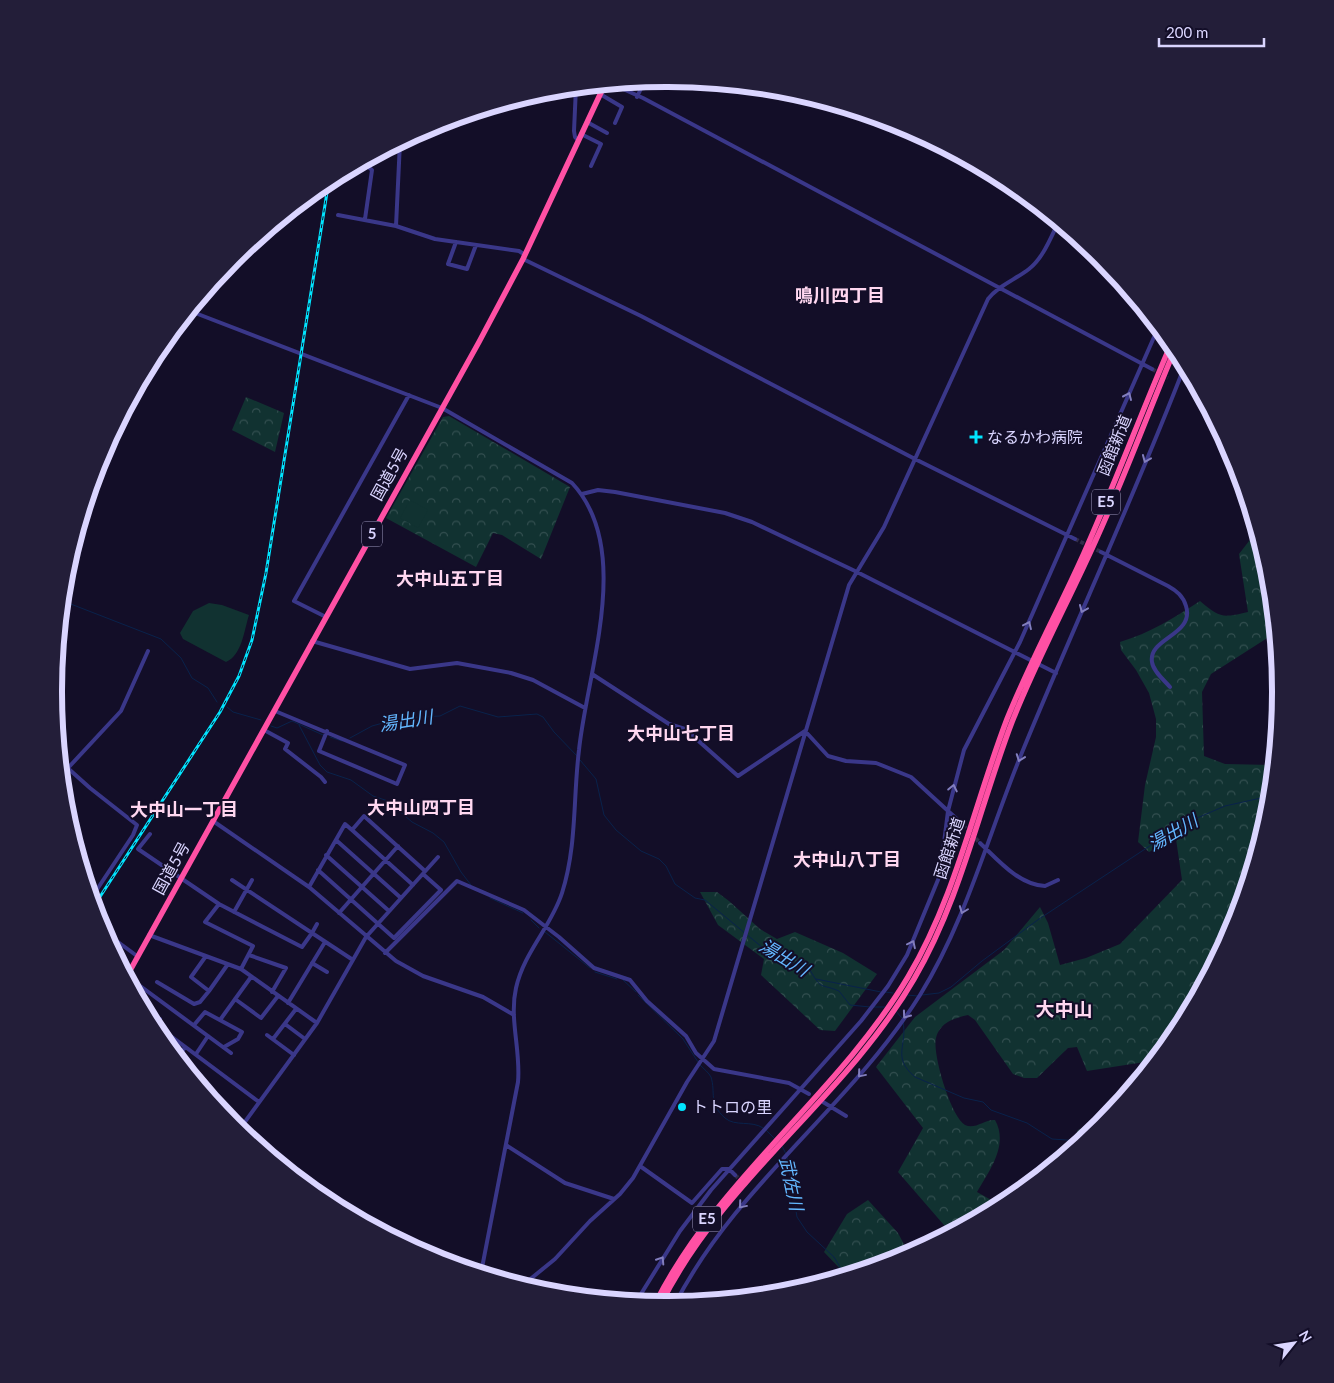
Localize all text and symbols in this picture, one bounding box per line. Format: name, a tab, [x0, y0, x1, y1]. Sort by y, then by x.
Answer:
scale bar	[1159, 15, 1264, 47]
text: 200 m	[1166, 23, 1208, 41]
district label: 鳴川四丁目	[795, 284, 885, 306]
one-way arrow	[1122, 392, 1132, 401]
street label: 函館新道	[1093, 412, 1134, 478]
place label: なるかわ病院	[987, 427, 1083, 446]
marker: なるかわ病院	[969, 430, 983, 444]
street label: 国道5号	[366, 444, 411, 503]
one-way arrow	[1141, 454, 1151, 462]
road number: E5	[1092, 490, 1120, 514]
road number: 5	[362, 522, 382, 546]
district label: 大中山五丁目	[396, 567, 504, 589]
one-way arrow	[1079, 604, 1090, 613]
one-way arrow	[1021, 621, 1032, 630]
water label: 湯出川	[377, 705, 436, 735]
district label: 大中山七丁目	[627, 722, 735, 744]
one-way arrow	[1016, 753, 1026, 762]
one-way arrow	[947, 784, 958, 793]
district label: 大中山四丁目	[367, 796, 475, 818]
district label: 大中山一丁目	[130, 798, 238, 820]
water label: 湯出川	[1144, 808, 1203, 855]
street label: 函館新道	[930, 814, 967, 881]
street label: 国道5号	[148, 838, 193, 897]
district label: 大中山八丁目	[793, 848, 901, 870]
one-way arrow	[959, 906, 969, 914]
water label: 湯出川	[756, 934, 815, 982]
one-way arrow	[906, 940, 917, 949]
district label: 大中山	[1035, 997, 1093, 1020]
one-way arrow	[903, 1010, 913, 1019]
one-way arrow	[858, 1068, 866, 1077]
place label: トトロの里	[692, 1097, 772, 1116]
marker: トトロの里	[676, 1101, 688, 1113]
water label: 武佐川	[776, 1155, 809, 1214]
one-way arrow	[739, 1199, 747, 1208]
road number: E5	[693, 1206, 721, 1232]
one-way arrow	[655, 1256, 665, 1265]
north arrow	[1269, 1318, 1319, 1368]
text: N	[1296, 1327, 1316, 1345]

